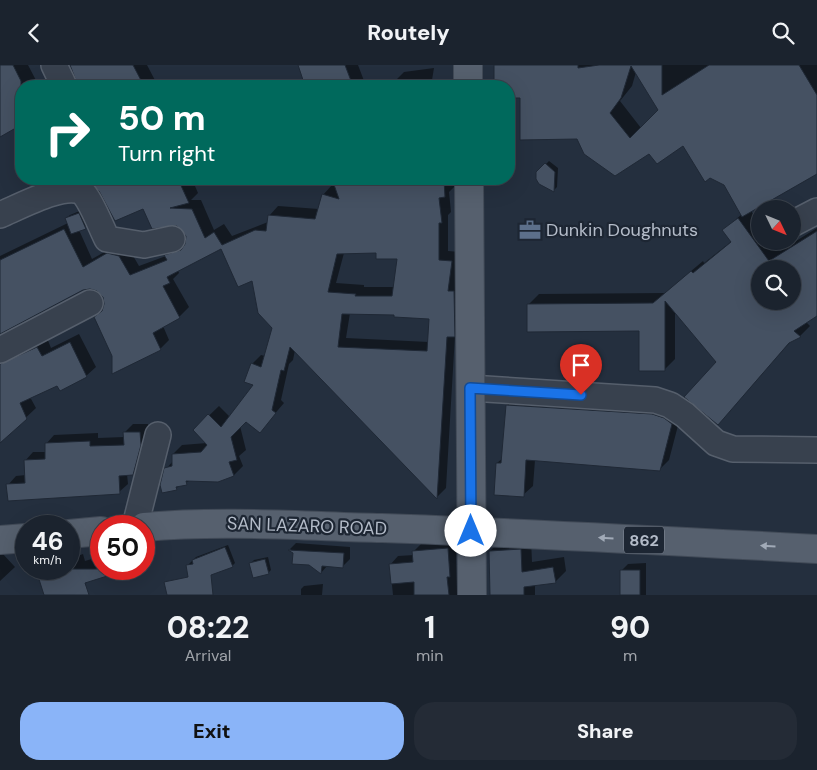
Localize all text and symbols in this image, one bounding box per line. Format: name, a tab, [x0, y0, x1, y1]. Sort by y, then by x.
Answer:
text: Routely	[367, 18, 450, 47]
icon: back	[20, 19, 48, 47]
icon: search	[769, 19, 797, 47]
text: 50 m	[118, 95, 206, 141]
icon: right	[35, 100, 100, 165]
text: Turn right	[118, 139, 215, 168]
north arrow	[751, 200, 801, 250]
map controls	[751, 200, 801, 310]
office icon: Dunkin Doughnuts	[517, 217, 543, 243]
place label: Dunkin Doughnuts	[546, 218, 698, 242]
button: search	[751, 260, 801, 310]
pin	[560, 344, 602, 395]
icon: arrive	[567, 351, 595, 379]
position arrow	[444, 504, 496, 556]
street label: SAN LAZARO ROAD	[227, 511, 387, 541]
speed limit sign: 50	[90, 515, 155, 580]
text: 46	[31, 525, 64, 558]
road number: 862	[624, 527, 664, 553]
one-way arrow	[598, 534, 614, 542]
one-way arrow	[760, 542, 776, 550]
text: km/h	[33, 552, 62, 568]
text: 08:22	[167, 608, 249, 647]
text: 1	[424, 608, 435, 647]
text: 90	[610, 608, 650, 647]
text: Arrival	[185, 645, 231, 666]
text: min	[416, 645, 443, 666]
text: m	[623, 645, 637, 666]
button: Exit	[20, 702, 404, 760]
button: Share	[414, 702, 797, 760]

